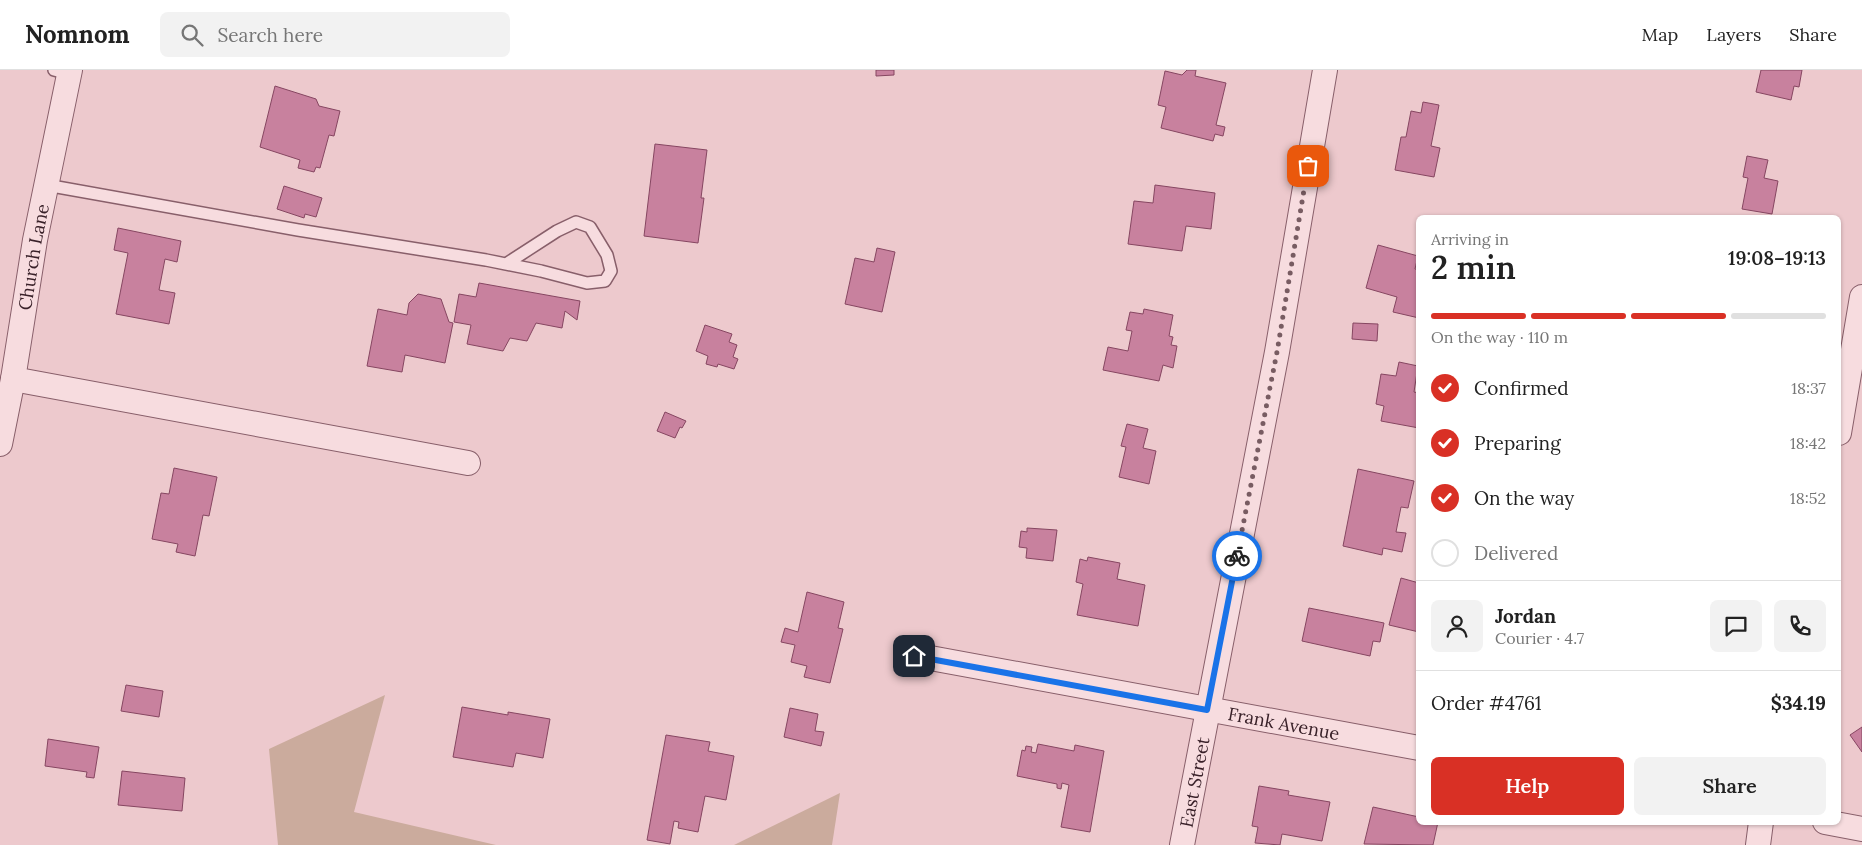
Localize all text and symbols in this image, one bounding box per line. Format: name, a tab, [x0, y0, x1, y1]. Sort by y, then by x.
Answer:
search box	[160, 12, 510, 57]
text: Nomnom	[25, 19, 130, 50]
icon: search	[178, 21, 206, 49]
text: Search here	[218, 23, 323, 47]
text: Map	[1642, 23, 1678, 46]
text: Layers	[1706, 23, 1761, 46]
text: Share	[1789, 23, 1837, 46]
pin	[1287, 145, 1329, 187]
icon: bag	[1294, 152, 1322, 180]
street label: Church Lane	[13, 201, 54, 312]
text: Arriving in	[1431, 229, 1509, 249]
text: 19:08–19:13	[1728, 246, 1826, 270]
text: 2 min	[1431, 247, 1516, 288]
text: On the way · 110 m	[1431, 327, 1568, 347]
icon: check	[1431, 374, 1459, 402]
text: Confirmed	[1474, 376, 1569, 400]
text: 18:37	[1791, 378, 1826, 398]
icon: check	[1431, 429, 1459, 457]
text: Preparing	[1474, 431, 1561, 455]
text: 18:42	[1790, 433, 1826, 453]
icon: check	[1431, 484, 1459, 512]
text: On the way	[1474, 486, 1574, 510]
text: 18:52	[1790, 488, 1826, 508]
courier	[1212, 531, 1262, 581]
text: Delivered	[1474, 541, 1558, 565]
icon: bike	[1223, 542, 1251, 570]
button: person	[1431, 600, 1483, 652]
button: chat	[1710, 600, 1762, 652]
button: phone	[1774, 600, 1826, 652]
text: Jordan	[1495, 604, 1556, 628]
text: Courier · 4.7	[1495, 628, 1584, 648]
pin	[893, 635, 935, 677]
icon: home	[900, 642, 928, 670]
text: Order #4761	[1431, 691, 1542, 715]
text: $34.19	[1771, 691, 1826, 715]
street label: Frank Avenue	[1226, 702, 1342, 745]
street label: East Street	[1174, 735, 1214, 829]
button: Help	[1431, 757, 1624, 815]
button: Share	[1634, 757, 1826, 815]

